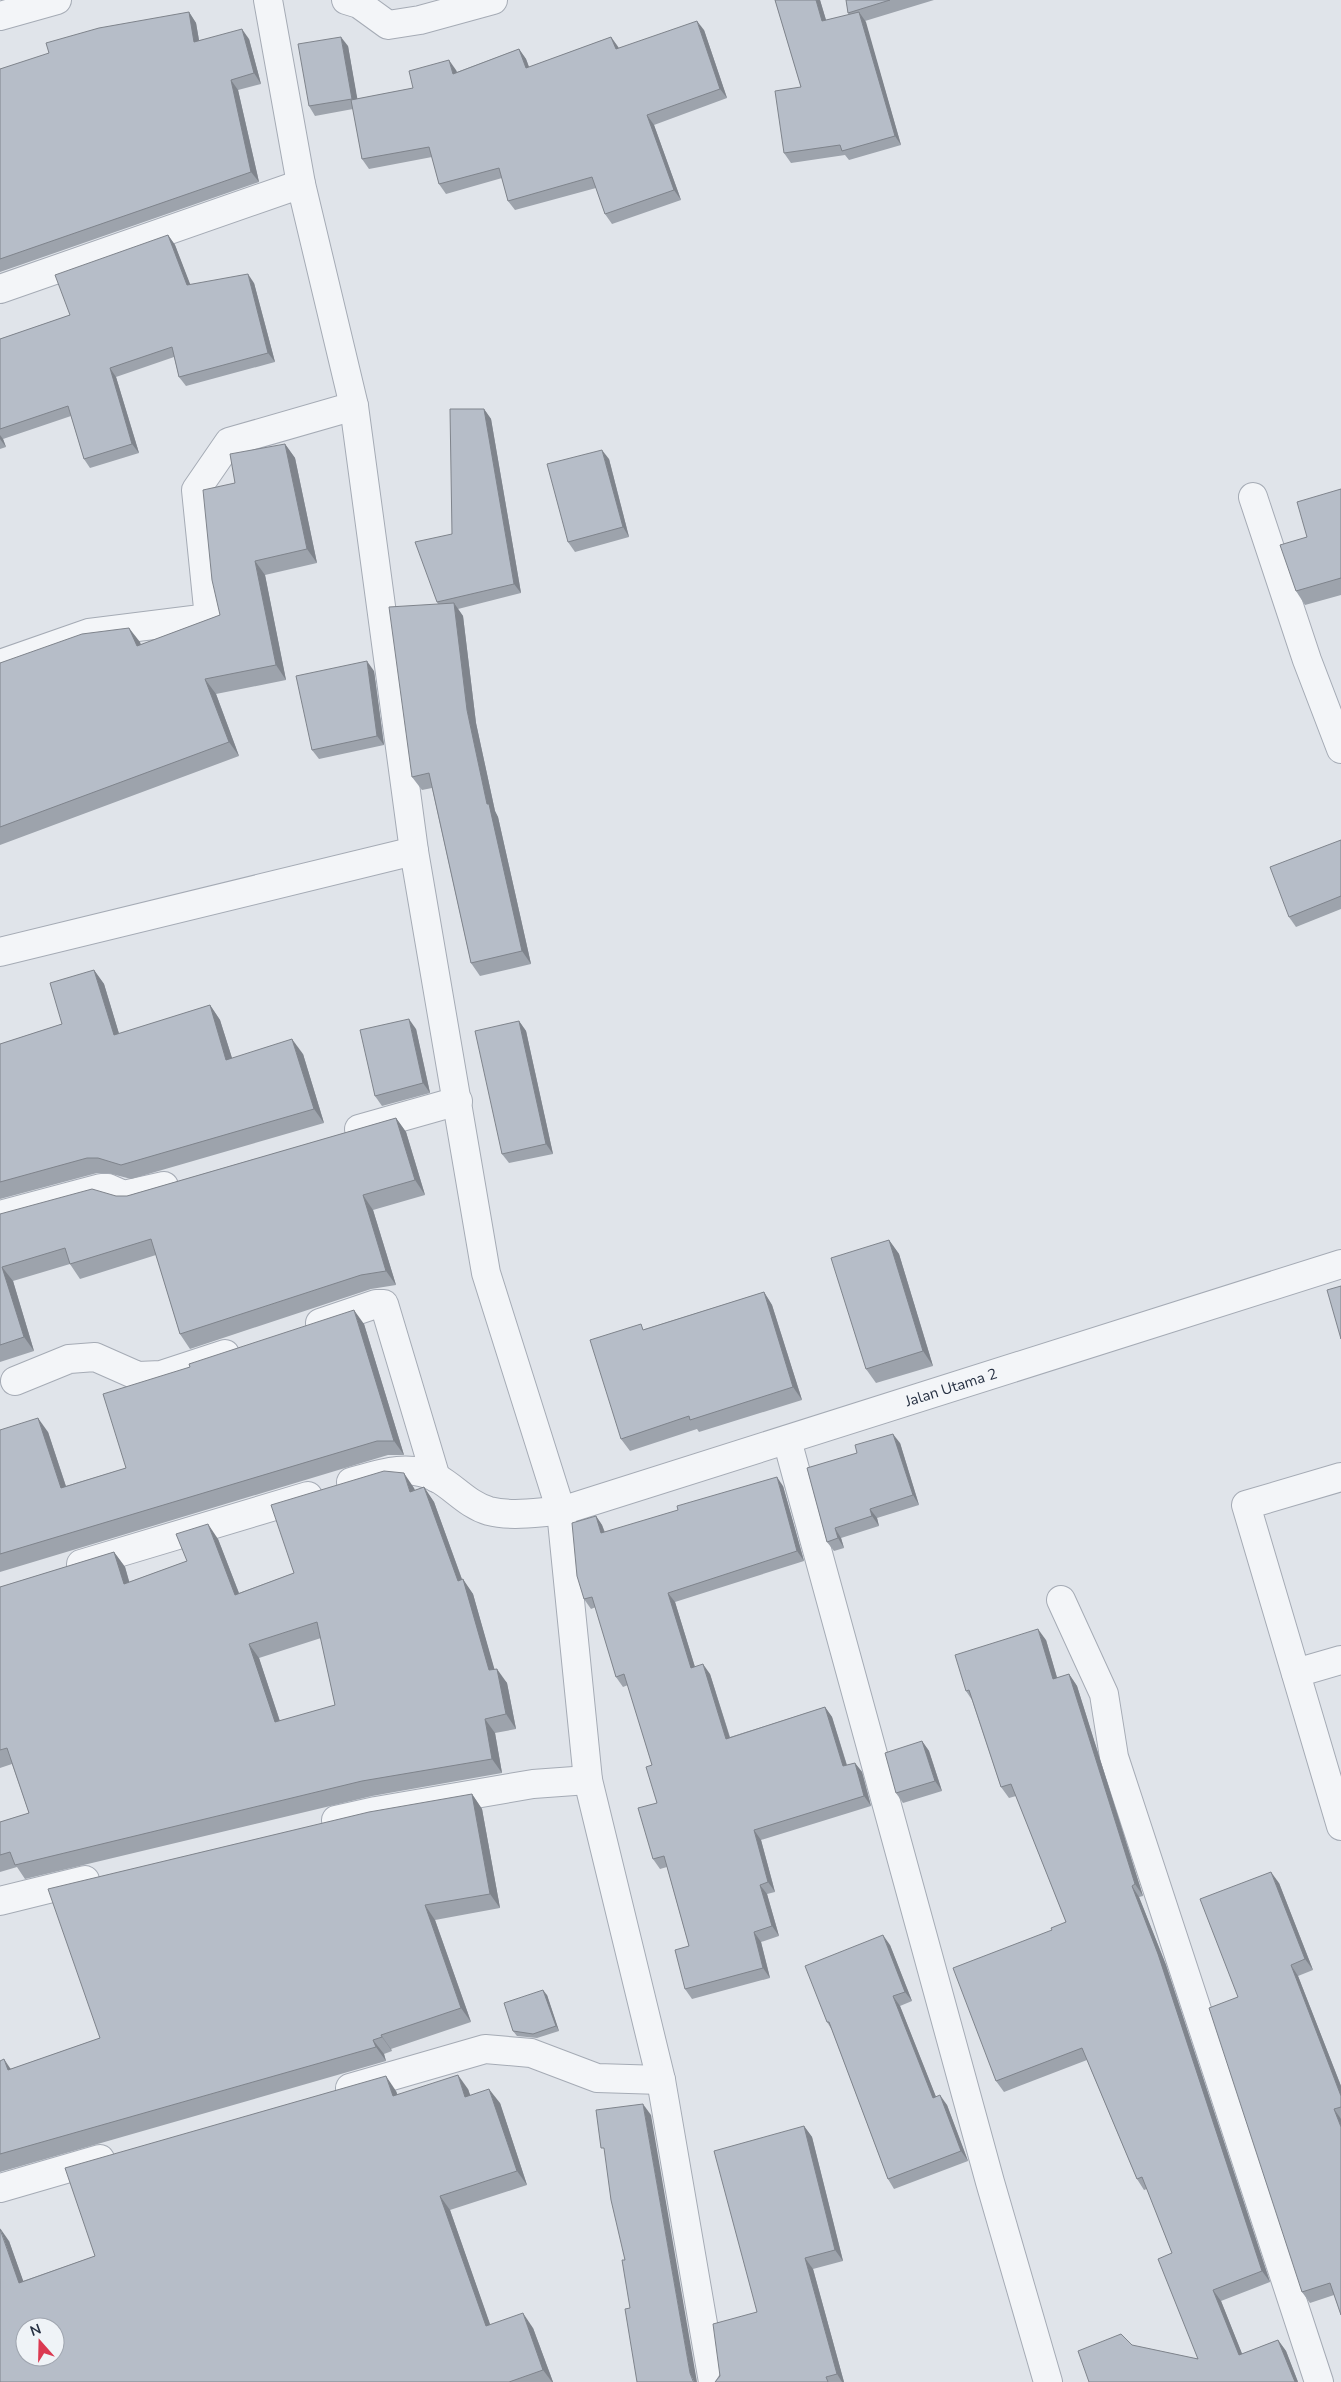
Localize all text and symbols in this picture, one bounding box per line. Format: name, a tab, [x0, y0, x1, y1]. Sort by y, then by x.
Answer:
street label: Jalan Utama 2	[902, 1364, 1000, 1412]
north arrow	[15, 2317, 65, 2367]
text: N	[28, 2320, 44, 2341]

